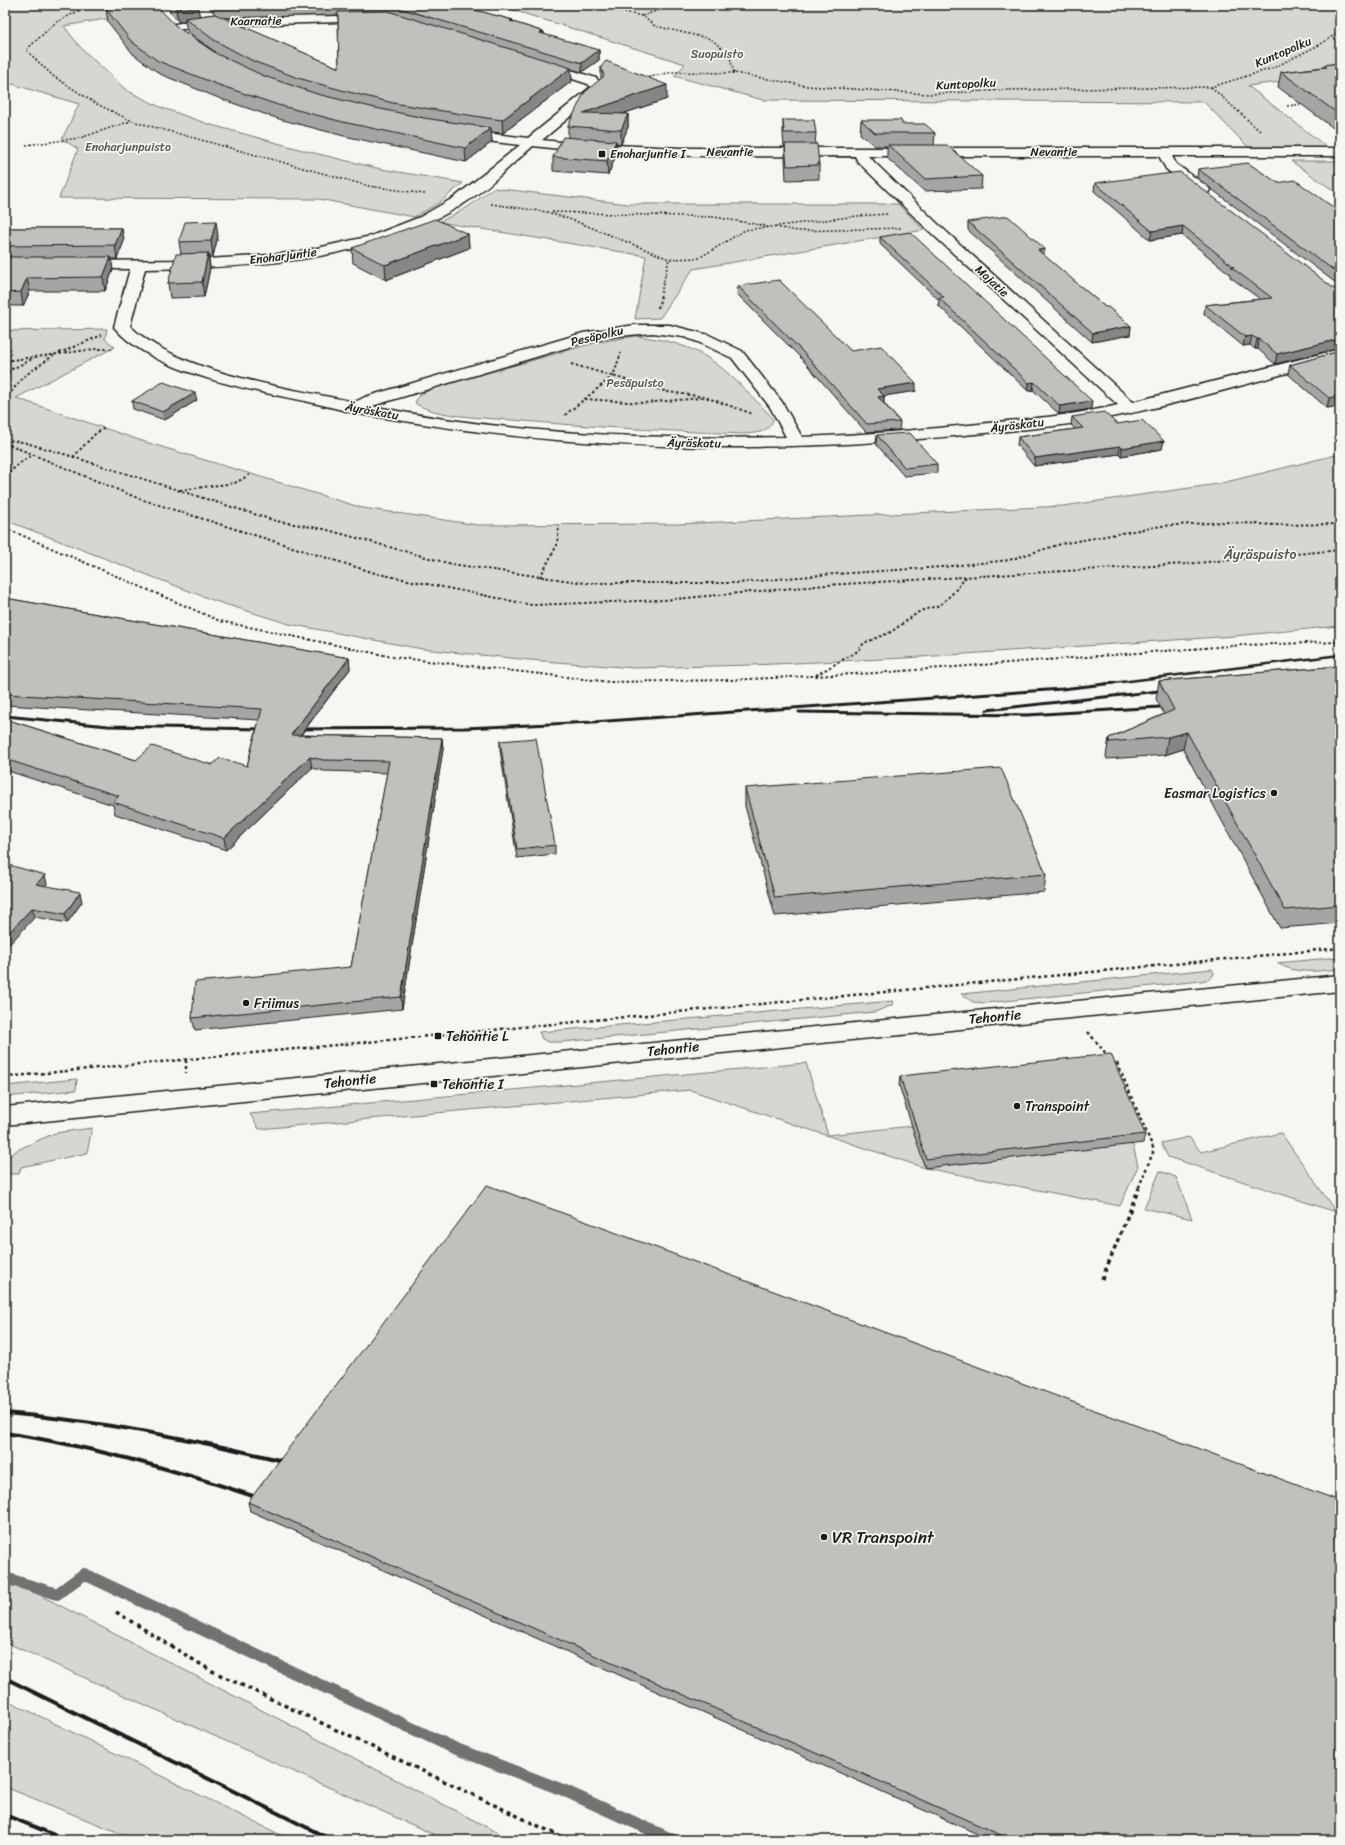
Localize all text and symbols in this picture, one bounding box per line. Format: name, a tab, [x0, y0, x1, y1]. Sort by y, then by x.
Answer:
street label: Kaarnatie	[230, 10, 282, 32]
street label: Kuntopolku	[1251, 30, 1315, 74]
park label: Suopuisto	[691, 43, 743, 65]
street label: Kuntopolku	[935, 71, 997, 97]
park label: Enoharjunpuisto	[85, 136, 171, 158]
street label: Nevantie	[707, 141, 753, 163]
street label: Nevantie	[1031, 141, 1077, 163]
place label: Enoharjuntie I	[610, 143, 687, 165]
marker: Enoharjuntie I	[597, 149, 607, 159]
street label: Enoharjuntie	[248, 241, 318, 271]
street label: Majatie	[970, 259, 1014, 303]
street label: Pesäpolku	[568, 319, 626, 353]
park label: Pesäpuisto	[606, 372, 664, 394]
street label: Äyräskatu	[342, 395, 401, 427]
street label: Äyräskatu	[988, 411, 1046, 439]
street label: Äyräskatu	[666, 432, 722, 454]
park label: Äyräspuisto	[1223, 542, 1296, 567]
place label: Easmar Logistics	[1164, 781, 1267, 806]
marker: Easmar Logistics	[1269, 788, 1279, 798]
place label: Friimus	[254, 991, 299, 1016]
marker: Friimus	[241, 998, 251, 1008]
street label: Tehontie	[968, 1002, 1022, 1032]
place label: Tehontie L	[446, 1024, 509, 1049]
marker: Tehontie L	[433, 1031, 443, 1041]
street label: Tehontie	[646, 1034, 700, 1064]
street label: Tehontie	[323, 1066, 377, 1096]
place label: Tehontie I	[442, 1072, 505, 1097]
marker: Tehontie I	[429, 1079, 439, 1089]
place label: Transpoint	[1025, 1094, 1090, 1119]
marker: Transpoint	[1012, 1101, 1022, 1111]
place label: VR Transpoint	[832, 1522, 935, 1552]
marker: VR Transpoint	[819, 1532, 829, 1542]

